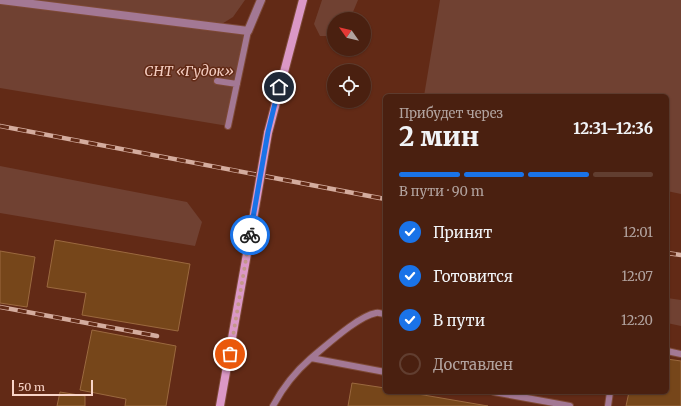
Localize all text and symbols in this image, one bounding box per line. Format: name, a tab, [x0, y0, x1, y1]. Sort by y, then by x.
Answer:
north arrow	[327, 12, 371, 56]
map controls	[327, 12, 371, 108]
park label: СНТ «Гудок»	[144, 62, 234, 80]
button: locate	[327, 64, 371, 108]
pin	[262, 70, 296, 104]
icon: home	[268, 76, 290, 98]
text: Прибудет через	[399, 105, 503, 122]
text: 12:31–12:36	[573, 119, 653, 138]
text: 2 мин	[399, 120, 479, 153]
text: В пути · 90 m	[399, 183, 484, 200]
courier	[230, 215, 270, 255]
icon: check	[399, 221, 421, 243]
text: Принят	[433, 223, 492, 242]
icon: bike	[239, 224, 261, 246]
text: 12:01	[623, 224, 653, 241]
icon: check	[399, 265, 421, 287]
text: Готовится	[433, 267, 513, 286]
text: 12:07	[621, 268, 653, 285]
icon: check	[399, 309, 421, 331]
text: В пути	[433, 311, 485, 330]
text: 12:20	[621, 312, 653, 329]
pin	[213, 337, 247, 371]
icon: bag	[219, 343, 241, 365]
text: Доставлен	[433, 355, 513, 374]
scale bar	[12, 378, 93, 397]
text: 50 m	[18, 380, 45, 394]

